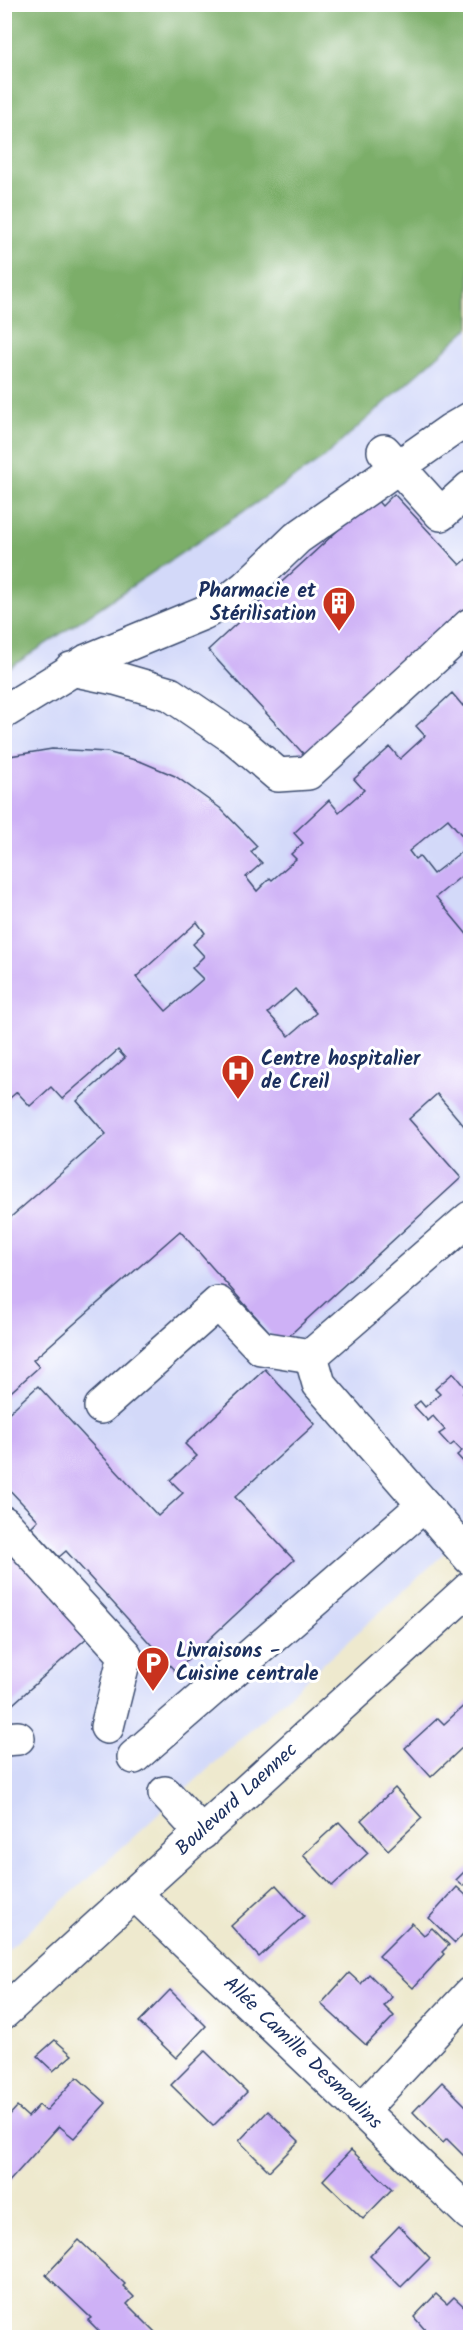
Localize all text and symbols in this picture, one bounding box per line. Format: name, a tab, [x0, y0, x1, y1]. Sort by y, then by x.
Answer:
place label: Pharmacie et Stérilisation	[199, 576, 317, 631]
building icon: Pharmacie et Stérilisation	[321, 585, 357, 632]
place label: Centre hospitalier de Creil	[261, 1044, 421, 1099]
hospital icon: Centre hospitalier de Creil	[220, 1053, 256, 1100]
place label: Livraisons - Cuisine centrale	[176, 1636, 319, 1691]
parking icon: Livraisons - Cuisine centrale	[135, 1645, 171, 1692]
street label: Boulevard Laennec	[168, 1735, 306, 1864]
street label: Allée Camille Desmoulins	[215, 1969, 390, 2138]

